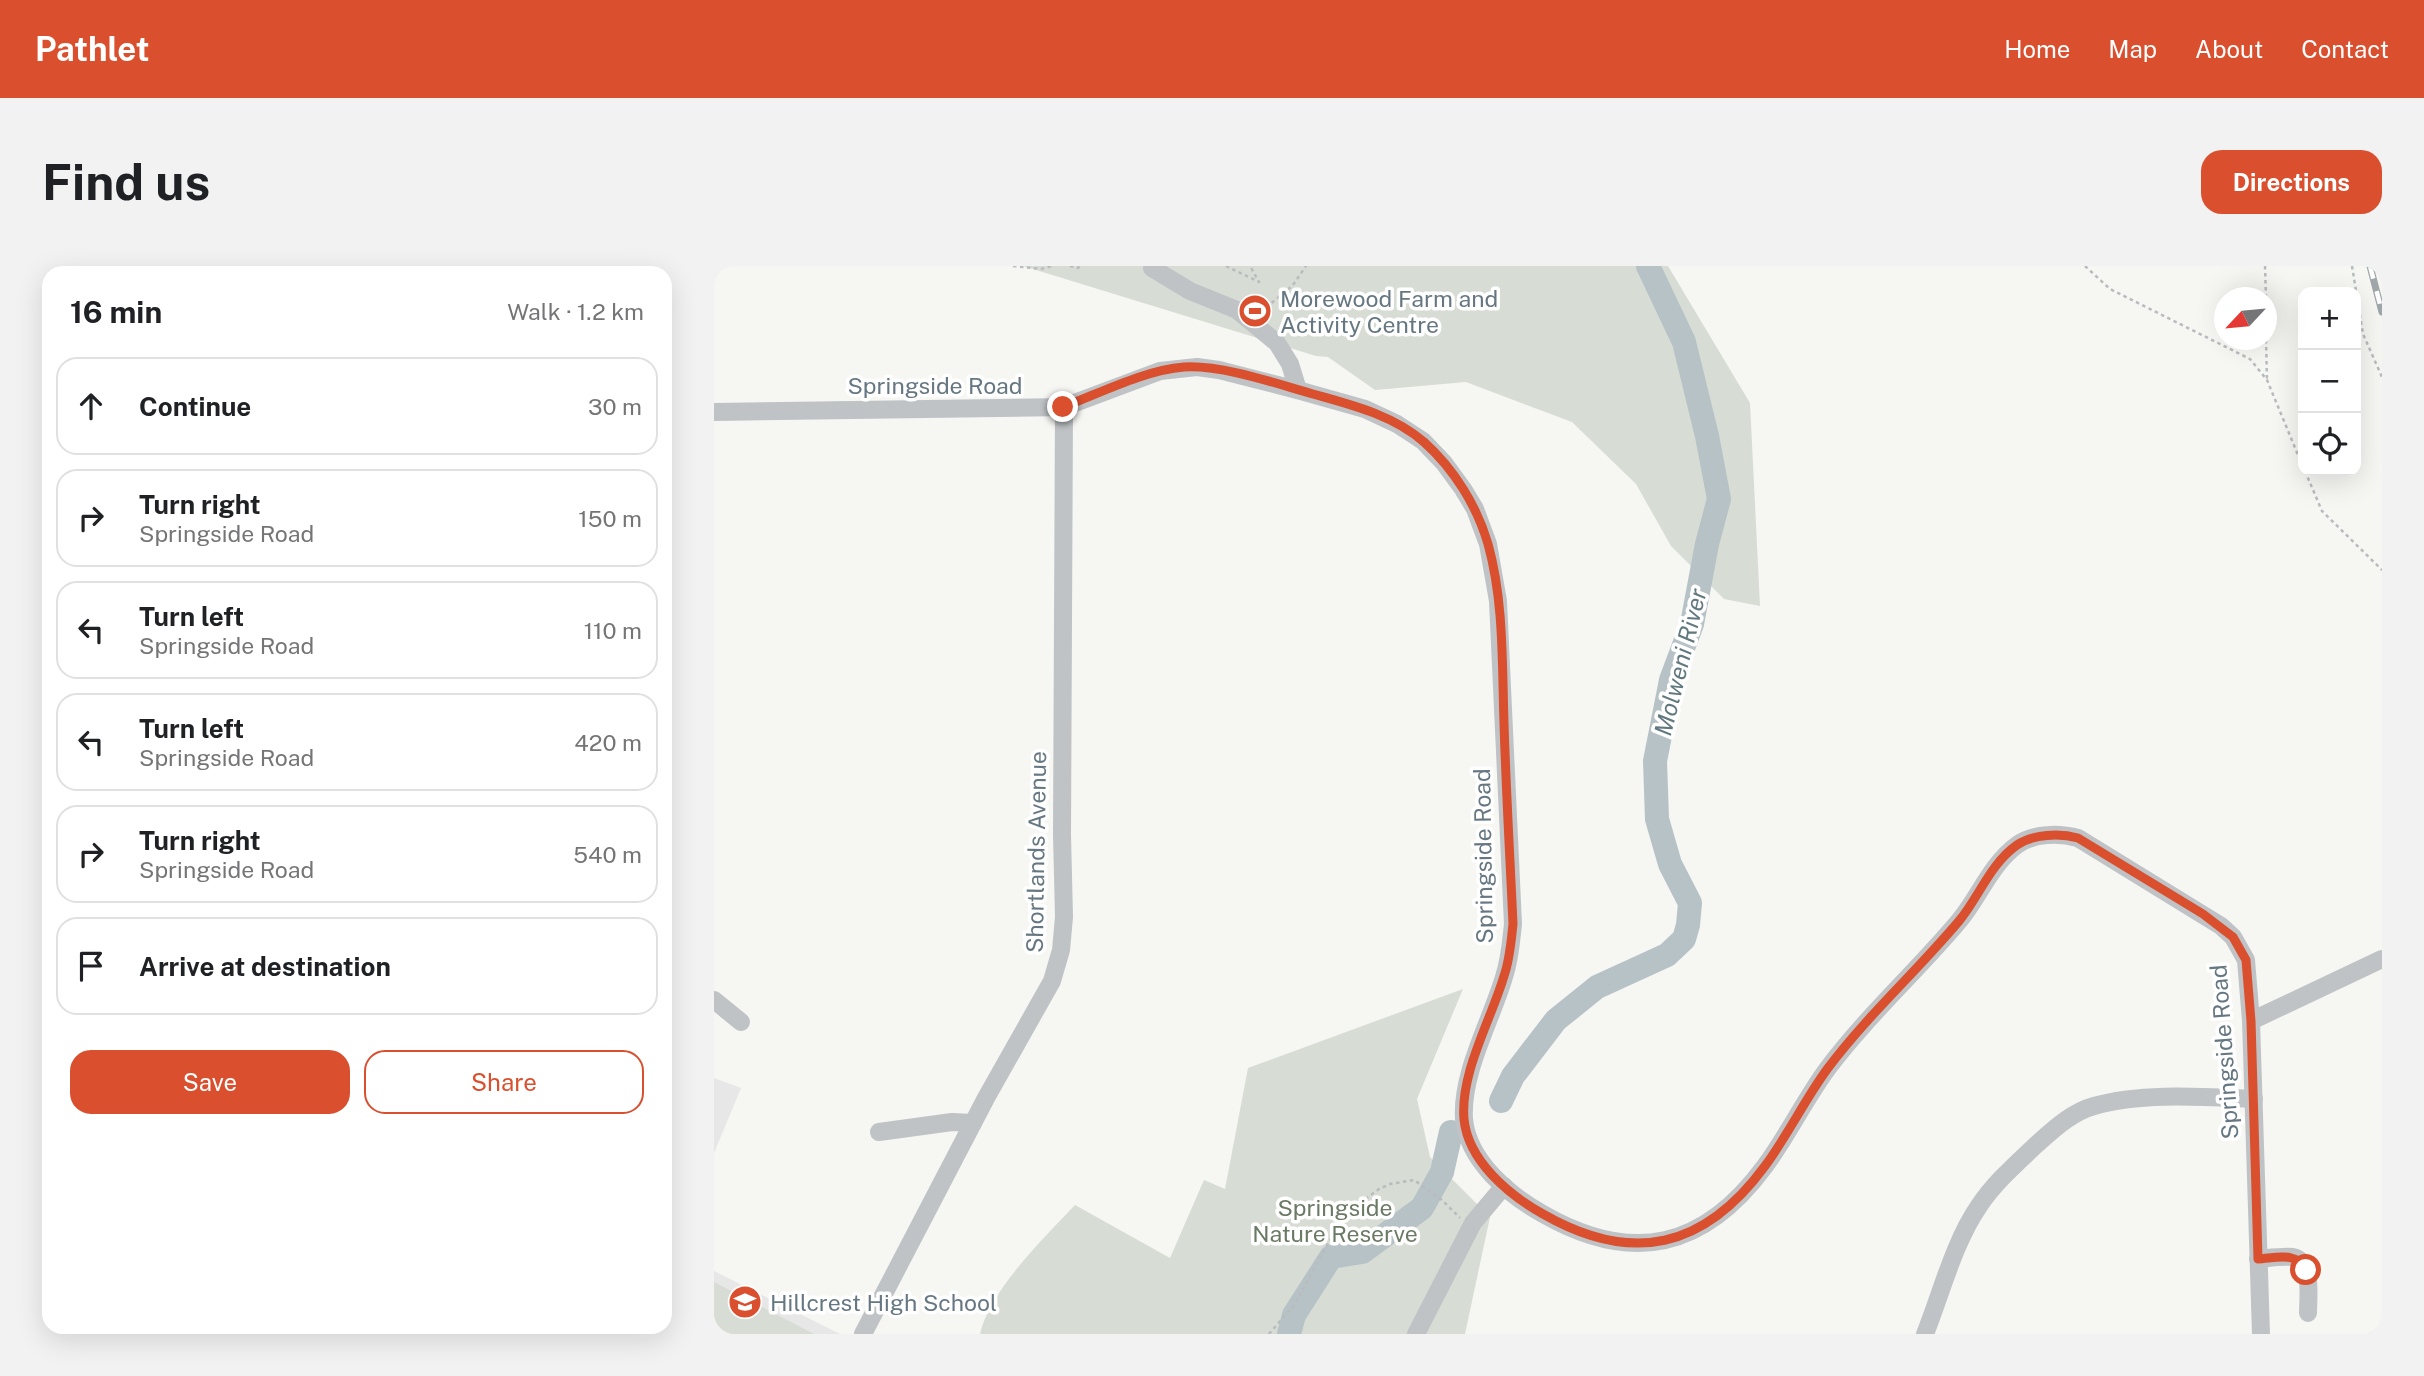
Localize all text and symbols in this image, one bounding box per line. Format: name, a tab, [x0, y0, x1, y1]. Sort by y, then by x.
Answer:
text: Pathlet	[35, 30, 150, 68]
text: Home	[2004, 35, 2070, 63]
text: Map	[2108, 35, 2157, 63]
text: About	[2195, 35, 2263, 63]
text: Contact	[2301, 35, 2389, 63]
button: Directions	[2201, 150, 2382, 214]
text: Find us	[42, 153, 210, 211]
place label: Morewood Farm and Activity Centre	[1280, 285, 1498, 338]
north arrow	[2214, 287, 2277, 350]
map controls	[2298, 287, 2361, 476]
button: +	[2298, 287, 2361, 350]
sports icon: Morewood Farm and Activity Centre	[1236, 292, 1274, 330]
text: 16 min	[70, 294, 162, 330]
text: Walk · 1.2 km	[507, 298, 644, 325]
button: −	[2298, 350, 2361, 413]
street label: Springside Road	[847, 372, 1023, 399]
icon: ahead	[72, 387, 110, 425]
text: Continue	[139, 391, 251, 422]
route end	[1047, 391, 1078, 422]
text: 30 m	[588, 393, 642, 420]
button: locate	[2298, 413, 2361, 476]
text: Turn right	[139, 489, 261, 520]
icon: right	[72, 499, 110, 537]
text: 150 m	[578, 505, 642, 532]
text: Springside Road	[139, 520, 314, 547]
water label: Molweni River	[1648, 585, 1712, 738]
text: Turn left	[139, 601, 244, 632]
icon: left	[72, 611, 110, 649]
text: 110 m	[584, 617, 642, 644]
text: Springside Road	[139, 632, 314, 659]
text: Turn left	[139, 713, 244, 744]
icon: left	[72, 723, 110, 761]
text: 420 m	[574, 729, 642, 756]
text: Springside Road	[139, 744, 314, 771]
street label: Shortlands Avenue	[1021, 751, 1051, 953]
street label: Springside Road	[1468, 768, 1498, 944]
text: Turn right	[139, 825, 261, 856]
icon: right	[72, 835, 110, 873]
text: 540 m	[573, 841, 642, 868]
text: Springside Road	[139, 856, 314, 883]
icon: arrive	[72, 947, 110, 985]
text: Arrive at destination	[139, 951, 391, 982]
street label: Springside Road	[2204, 964, 2244, 1140]
button: Save	[70, 1050, 350, 1114]
button: Share	[364, 1050, 644, 1114]
park label: Springside Nature Reserve	[1252, 1194, 1418, 1247]
route start	[2290, 1254, 2321, 1285]
school or university icon: Hillcrest High School	[726, 1283, 764, 1321]
place label: Hillcrest High School	[770, 1289, 997, 1316]

